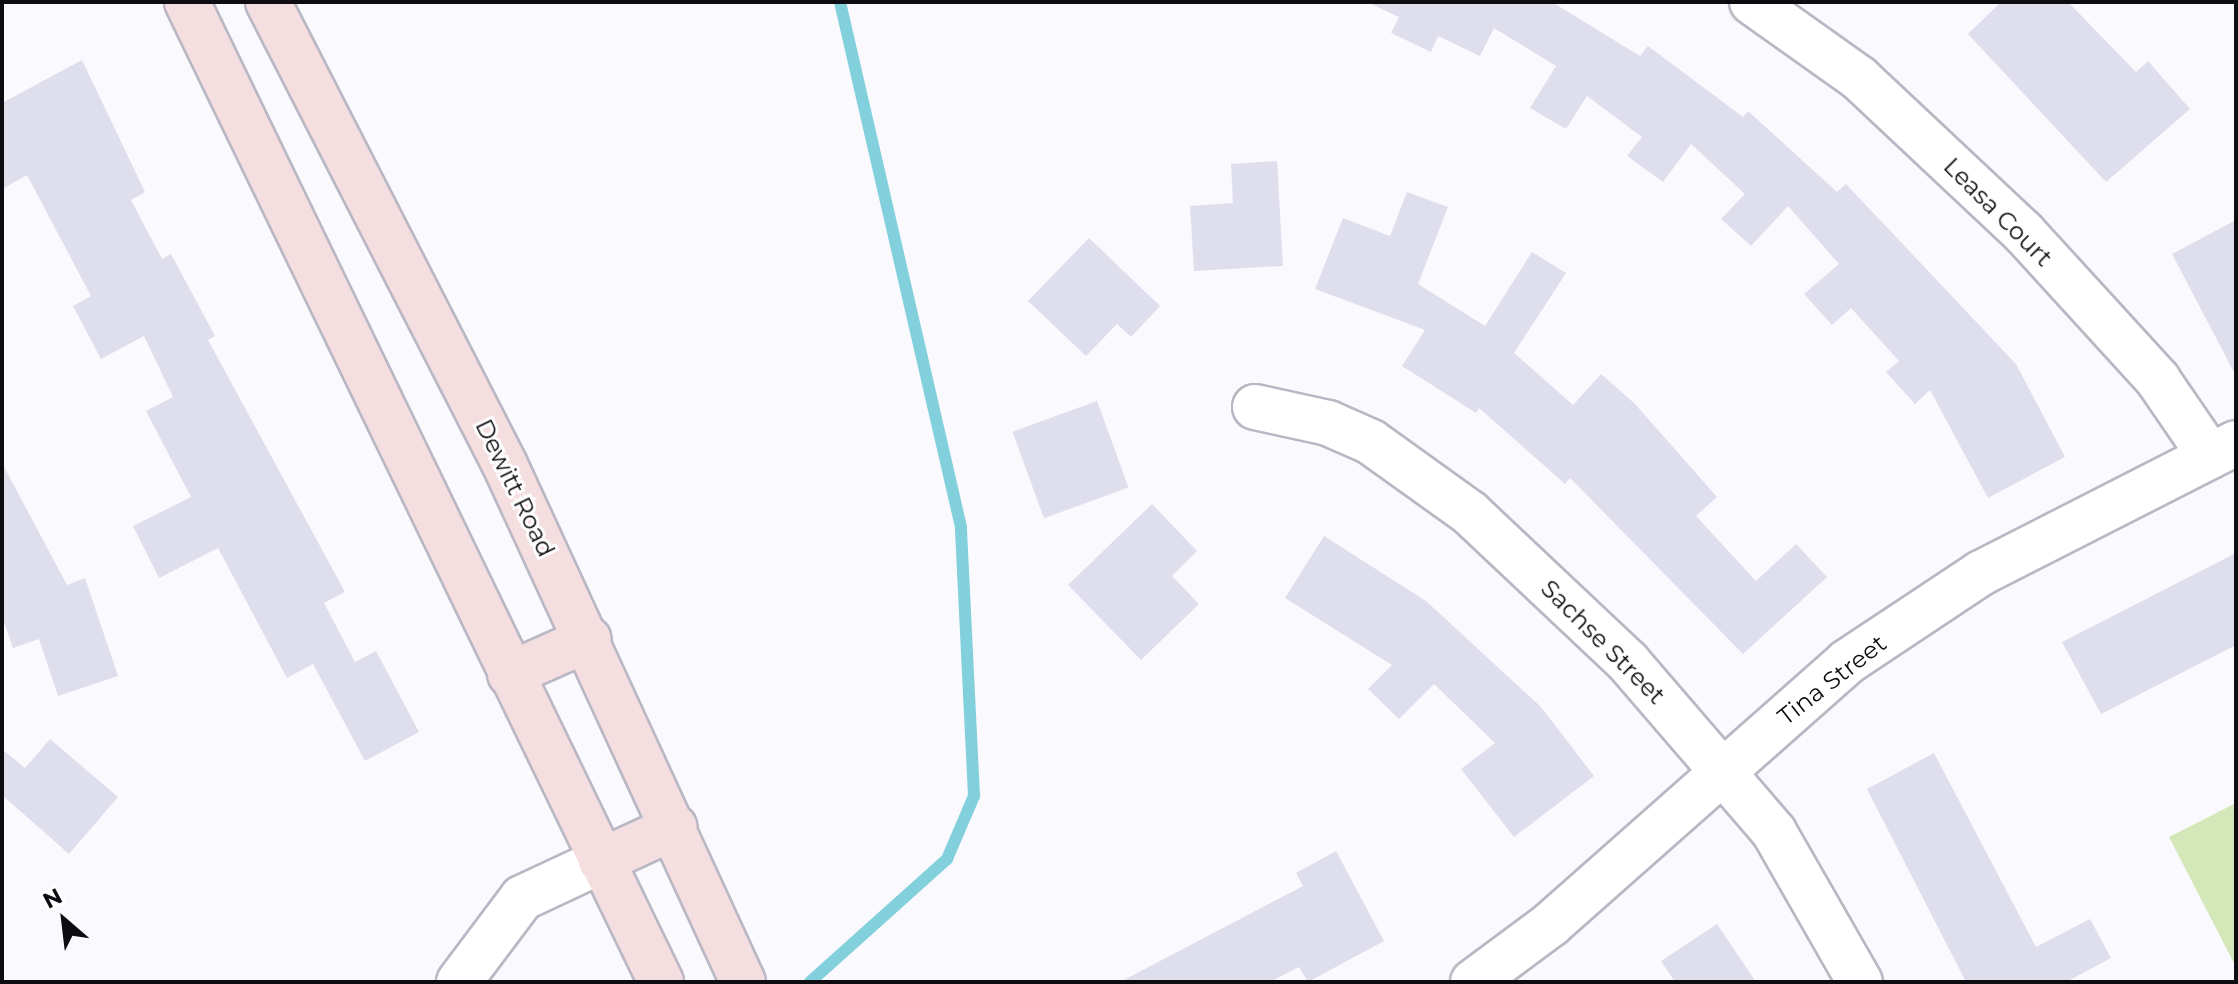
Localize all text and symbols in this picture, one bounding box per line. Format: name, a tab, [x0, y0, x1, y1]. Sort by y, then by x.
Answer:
street label: Leasa Court	[1938, 152, 2058, 272]
street label: Dewitt Road	[469, 414, 561, 562]
street label: Sachse Street	[1535, 574, 1671, 710]
street label: Tina Street	[1772, 629, 1892, 731]
north arrow	[24, 880, 104, 960]
text: N	[38, 882, 67, 914]

